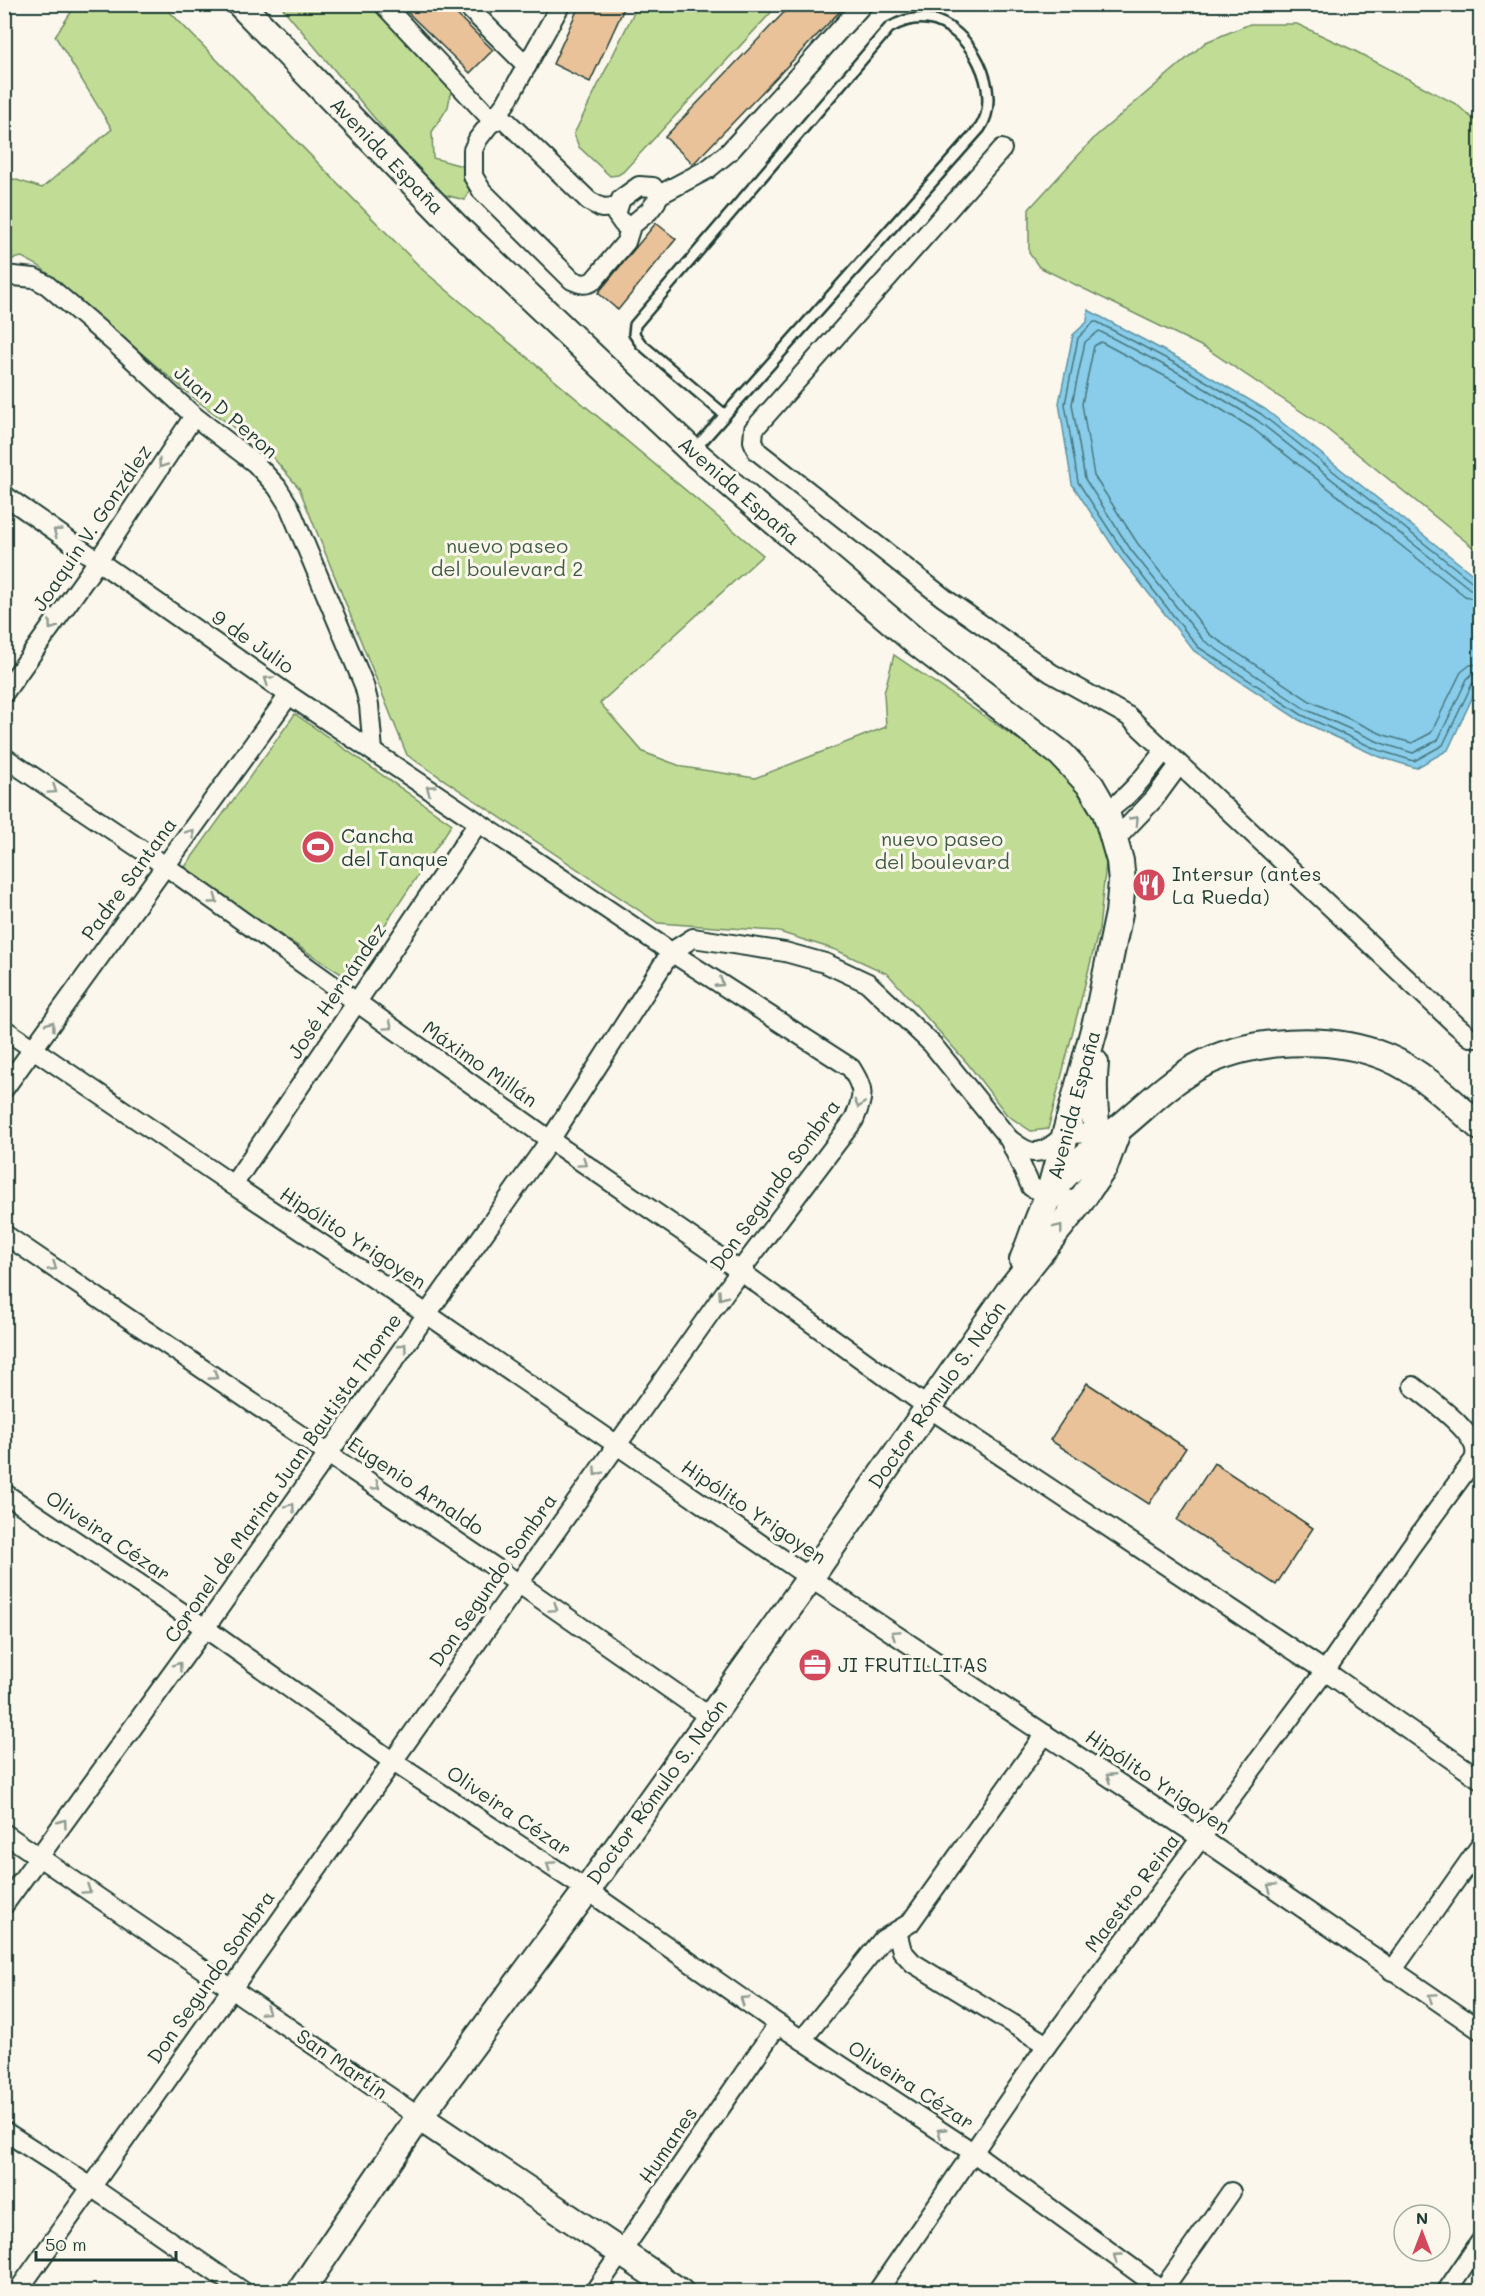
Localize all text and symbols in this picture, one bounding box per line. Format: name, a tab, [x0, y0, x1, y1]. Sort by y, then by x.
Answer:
street label: Avenida España	[325, 91, 450, 219]
street label: Juan D Peron	[169, 359, 284, 464]
street label: Avenida España	[673, 430, 806, 550]
street label: Joaquín V. González	[26, 439, 157, 616]
one-way arrow	[158, 458, 169, 469]
one-way arrow	[53, 528, 64, 539]
park label: nuevo paseo del boulevard 2	[431, 532, 583, 581]
street label: 9 de Julio	[207, 603, 300, 679]
one-way arrow	[48, 619, 59, 630]
one-way arrow	[264, 676, 275, 687]
one-way arrow	[46, 783, 57, 794]
one-way arrow	[426, 785, 437, 796]
street label: Padre Santana	[75, 812, 182, 945]
one-way arrow	[1128, 816, 1139, 826]
place label: Cancha del Tanque	[341, 822, 448, 871]
park label: nuevo paseo del boulevard	[874, 825, 1010, 874]
one-way arrow	[184, 829, 195, 840]
sports icon: Cancha del Tanque	[300, 829, 336, 865]
place label: Intersur (antes La Rueda)	[1172, 860, 1321, 909]
restaurant icon: Intersur (antes La Rueda)	[1131, 867, 1167, 903]
one-way arrow	[207, 893, 218, 904]
street label: José Hernández	[281, 917, 391, 1064]
one-way arrow	[714, 976, 725, 987]
street label: Máximo Millán	[418, 1014, 543, 1112]
one-way arrow	[383, 1019, 394, 1030]
one-way arrow	[44, 1020, 55, 1031]
street label: Avenida España	[1041, 1027, 1105, 1182]
street label: Don Segundo Sombra	[703, 1094, 845, 1275]
one-way arrow	[854, 1098, 866, 1109]
one-way arrow	[576, 1156, 587, 1167]
street label: Hipólito Yrigoyen	[275, 1180, 432, 1294]
one-way arrow	[1052, 1224, 1063, 1235]
one-way arrow	[47, 1259, 57, 1271]
one-way arrow	[718, 1289, 729, 1300]
street label: Doctor Rómulo S. Naón	[862, 1296, 1011, 1493]
street label: Coronel de Marina Juan Bautista Thorne	[158, 1308, 407, 1647]
one-way arrow	[396, 1343, 407, 1354]
one-way arrow	[208, 1369, 219, 1380]
street label: Eugenio Arnaldo	[343, 1430, 490, 1540]
street label: Hipólito Yrigoyen	[677, 1453, 832, 1569]
one-way arrow	[593, 1466, 604, 1477]
one-way arrow	[369, 1479, 380, 1490]
street label: Oliveira Cézar	[41, 1484, 176, 1587]
street label: Don Segundo Sombra	[423, 1488, 562, 1671]
one-way arrow	[284, 1502, 295, 1513]
one-way arrow	[547, 1601, 558, 1612]
one-way arrow	[891, 1630, 901, 1642]
office icon: JI FRUTILLITAS	[797, 1647, 833, 1683]
place label: JI FRUTILLITAS	[838, 1651, 987, 1677]
one-way arrow	[171, 1661, 182, 1672]
street label: Doctor Rómulo S. Naón	[580, 1694, 732, 1889]
street label: Hipólito Yrigoyen	[1081, 1723, 1236, 1839]
street label: Oliveira Cézar	[442, 1759, 577, 1862]
one-way arrow	[1106, 1773, 1116, 1785]
one-way arrow	[56, 1819, 67, 1830]
street label: Maestro Reina	[1078, 1828, 1184, 1957]
one-way arrow	[545, 1861, 556, 1872]
one-way arrow	[81, 1883, 92, 1894]
one-way arrow	[1267, 1883, 1278, 1894]
street label: Don Segundo Sombra	[141, 1885, 280, 2068]
one-way arrow	[1428, 1993, 1439, 2004]
one-way arrow	[740, 1996, 751, 2007]
one-way arrow	[260, 2004, 271, 2015]
street label: San Martín	[292, 2022, 393, 2104]
street label: Oliveira Cézar	[844, 2034, 980, 2135]
street label: Humanes	[632, 2101, 702, 2188]
one-way arrow	[937, 2128, 948, 2139]
north arrow	[1392, 2203, 1452, 2263]
text: N	[1416, 2207, 1428, 2228]
scale bar	[36, 2224, 176, 2262]
text: 50 m	[45, 2232, 87, 2256]
one-way arrow	[1113, 2253, 1124, 2264]

